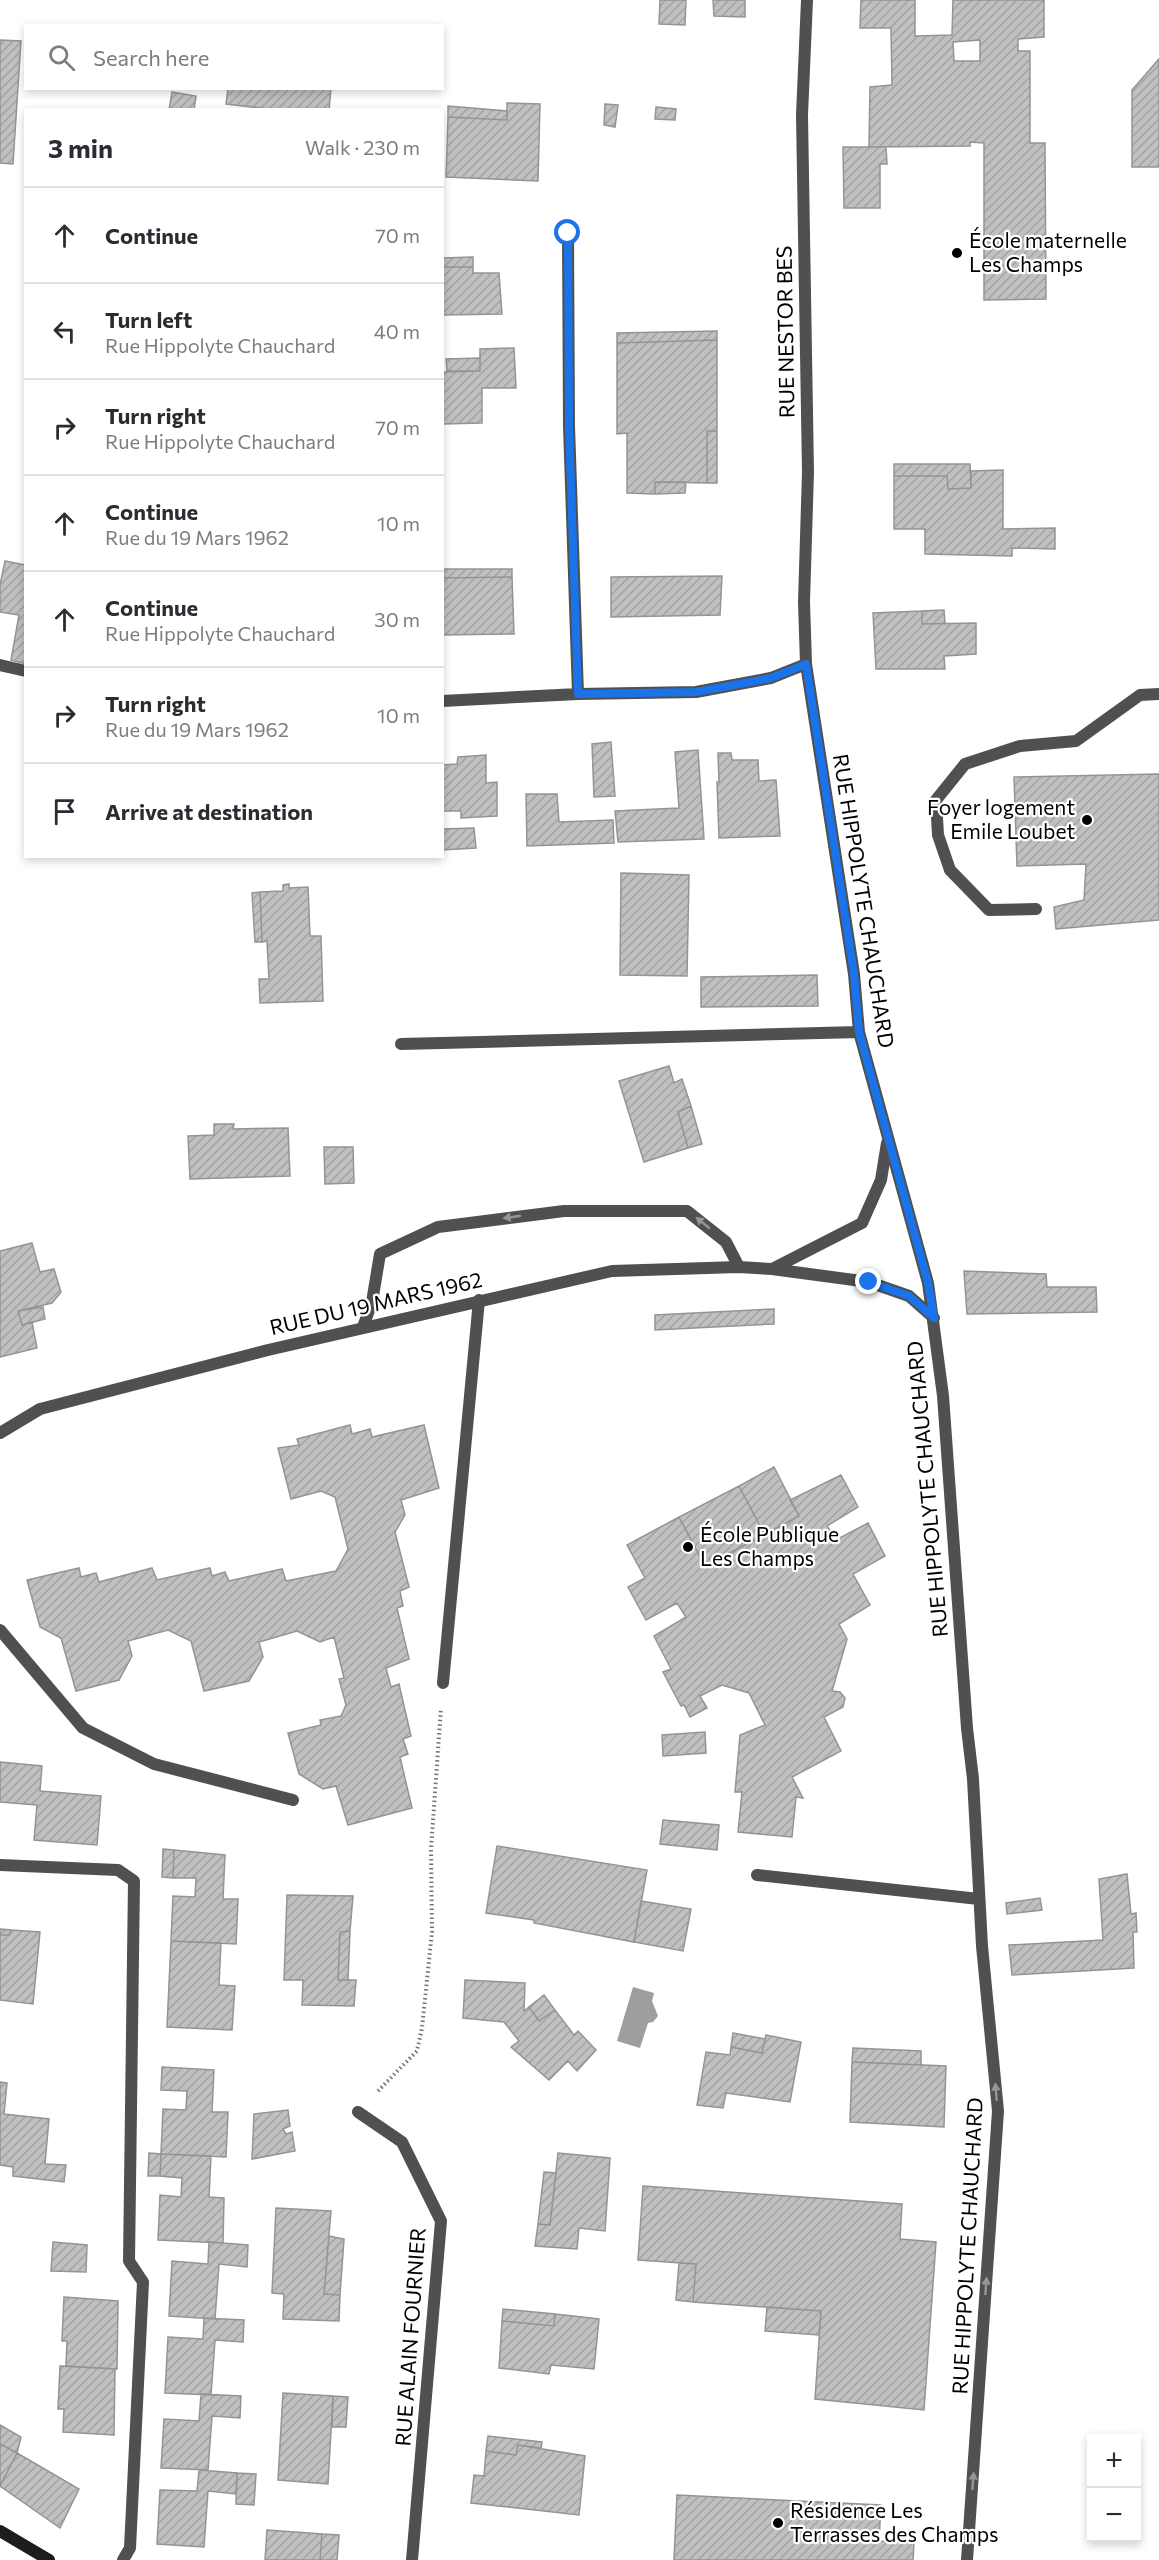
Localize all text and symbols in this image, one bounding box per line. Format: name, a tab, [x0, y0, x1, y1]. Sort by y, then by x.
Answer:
search box	[24, 24, 444, 90]
icon: search	[45, 41, 78, 74]
text: Search here	[93, 44, 209, 71]
text: 3 min	[48, 132, 113, 163]
text: Walk · 230 m	[305, 135, 420, 159]
icon: ahead	[48, 219, 81, 252]
route start	[554, 219, 580, 245]
text: Continue	[105, 222, 198, 249]
text: 70 m	[375, 223, 420, 247]
place label: École maternelle Les Champs	[969, 227, 1127, 276]
street label: RUE NESTOR BES	[770, 246, 799, 418]
marker: École maternelle Les Champs	[950, 246, 964, 260]
text: Turn left	[105, 306, 192, 333]
icon: left	[48, 315, 81, 348]
text: 40 m	[374, 319, 420, 343]
text: Rue Hippolyte Chauchard	[105, 333, 335, 357]
text: Turn right	[105, 402, 206, 429]
icon: right	[48, 411, 81, 444]
text: 70 m	[375, 415, 420, 439]
text: Rue Hippolyte Chauchard	[105, 429, 335, 453]
text: Continue	[105, 498, 198, 525]
icon: ahead	[48, 507, 81, 540]
text: 10 m	[377, 511, 420, 535]
text: Rue du 19 Mars 1962	[105, 525, 289, 549]
text: Continue	[105, 594, 198, 621]
icon: ahead	[48, 603, 81, 636]
text: 30 m	[374, 607, 420, 631]
text: Rue Hippolyte Chauchard	[105, 621, 335, 645]
text: Turn right	[105, 690, 206, 717]
icon: right	[48, 699, 81, 732]
text: 10 m	[377, 703, 420, 727]
text: Rue du 19 Mars 1962	[105, 717, 289, 741]
street label: RUE HIPPOLYTE CHAUCHARD	[829, 752, 900, 1050]
place label: Foyer logement Emile Loubet	[927, 794, 1075, 843]
icon: arrive	[48, 795, 81, 828]
text: Arrive at destination	[105, 798, 313, 825]
marker: Foyer logement Emile Loubet	[1080, 813, 1094, 827]
one-way arrow	[503, 1213, 522, 1222]
one-way arrow	[695, 1217, 711, 1230]
street label: RUE DU 19 MARS 1962	[267, 1266, 484, 1339]
route end	[855, 1268, 881, 1294]
street label: RUE HIPPOLYTE CHAUCHARD	[901, 1340, 952, 1638]
place label: École Publique Les Champs	[700, 1521, 839, 1570]
marker: École Publique Les Champs	[681, 1540, 695, 1554]
one-way arrow	[991, 2082, 1001, 2101]
street label: RUE HIPPOLYTE CHAUCHARD	[946, 2097, 987, 2395]
street label: RUE ALAIN FOURNIER	[389, 2227, 430, 2447]
one-way arrow	[982, 2277, 991, 2296]
map controls	[1087, 2434, 1141, 2542]
button: +	[1087, 2434, 1141, 2488]
one-way arrow	[968, 2471, 978, 2490]
button: −	[1087, 2488, 1141, 2542]
place label: Résidence Les Terrasses des Champs	[790, 2497, 998, 2546]
marker: Résidence Les Terrasses des Champs	[771, 2516, 785, 2530]

